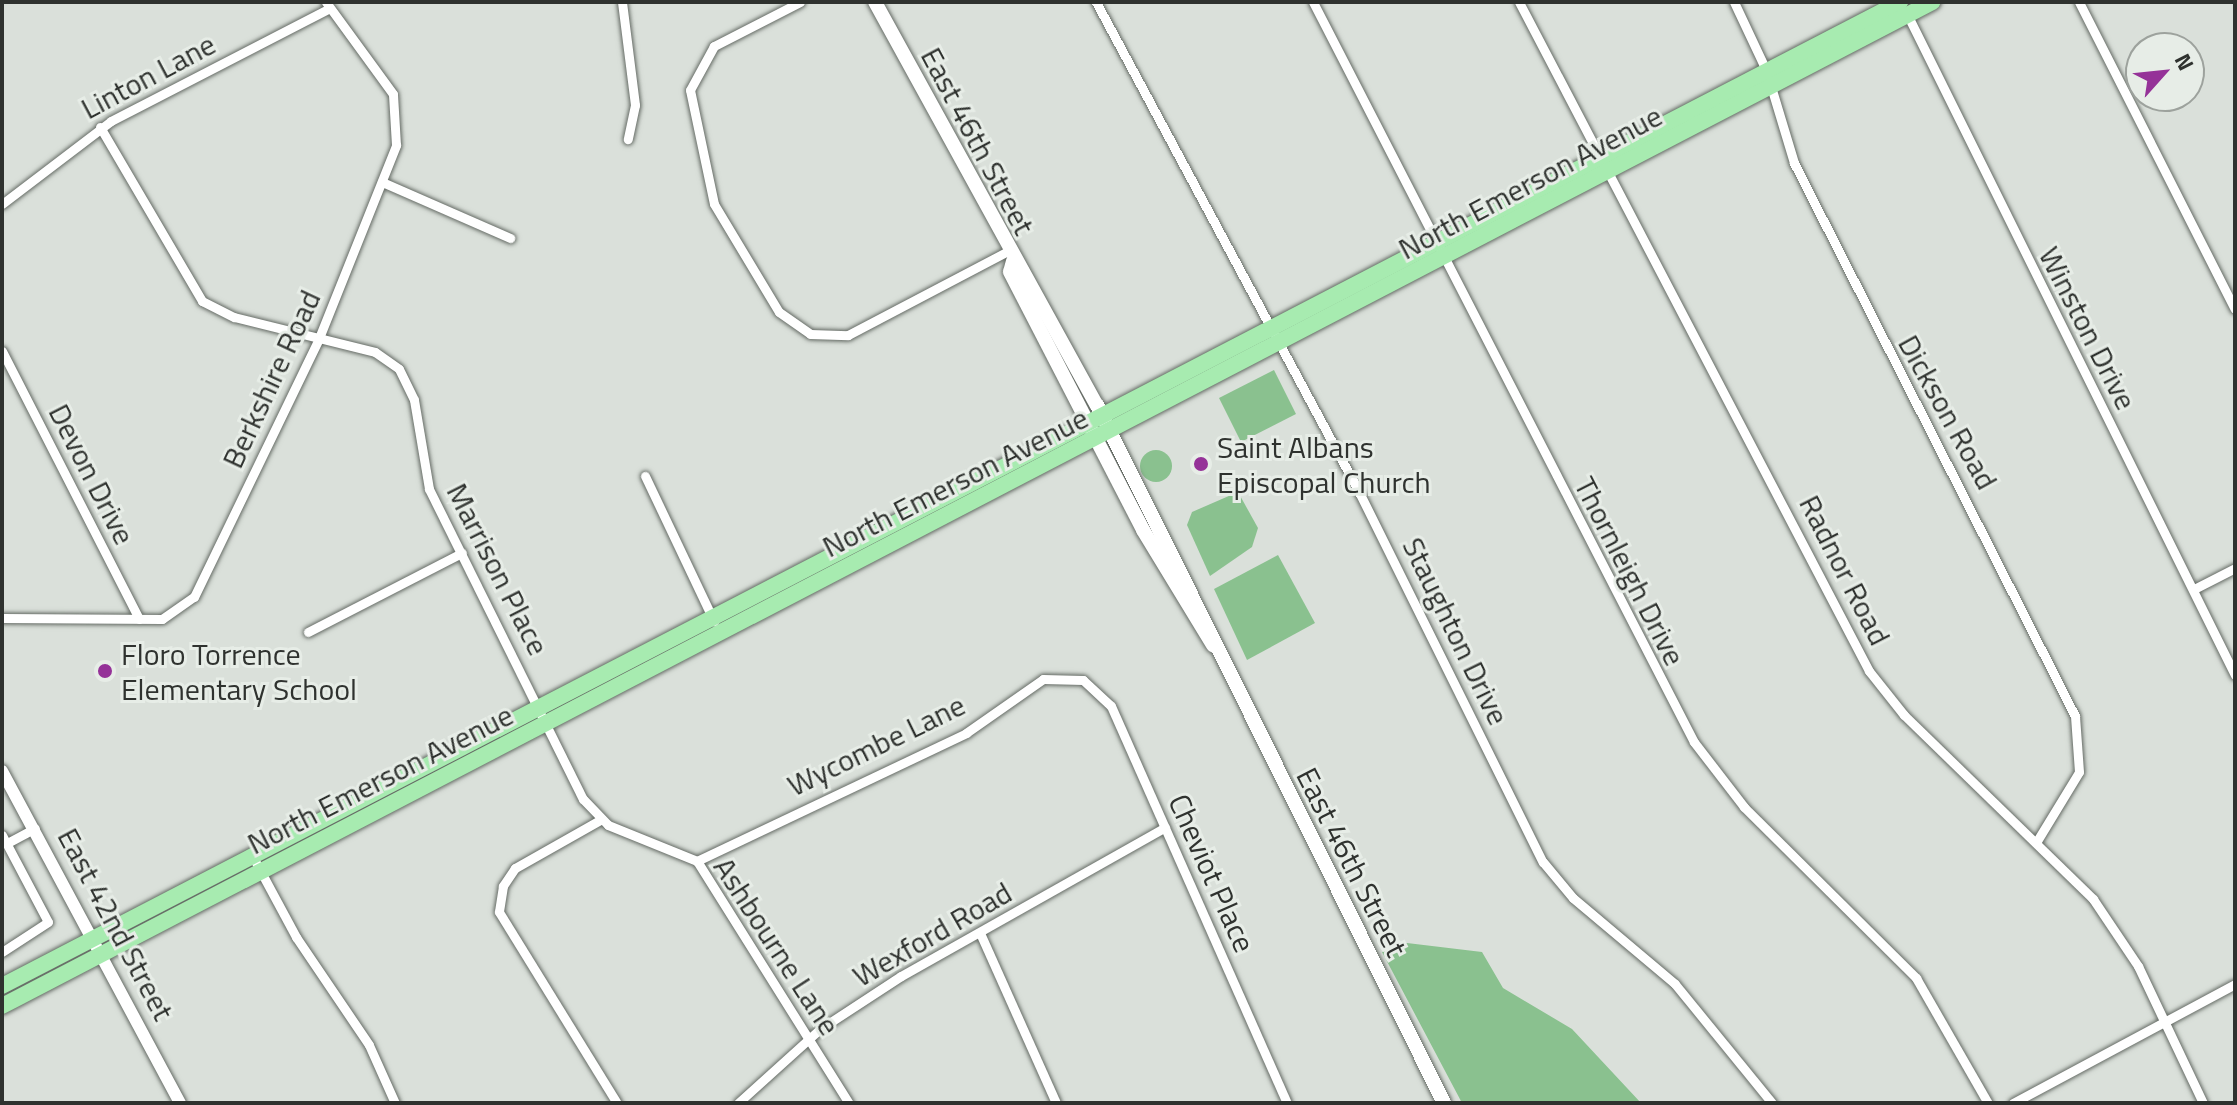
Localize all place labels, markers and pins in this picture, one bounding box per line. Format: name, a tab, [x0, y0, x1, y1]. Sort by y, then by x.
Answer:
place label: Saint Albans Episcopal Church	[1217, 429, 1431, 500]
marker: Saint Albans Episcopal Church	[1192, 455, 1210, 473]
place label: Floro Torrence Elementary School	[121, 636, 357, 706]
marker: Floro Torrence Elementary School	[96, 662, 114, 680]

